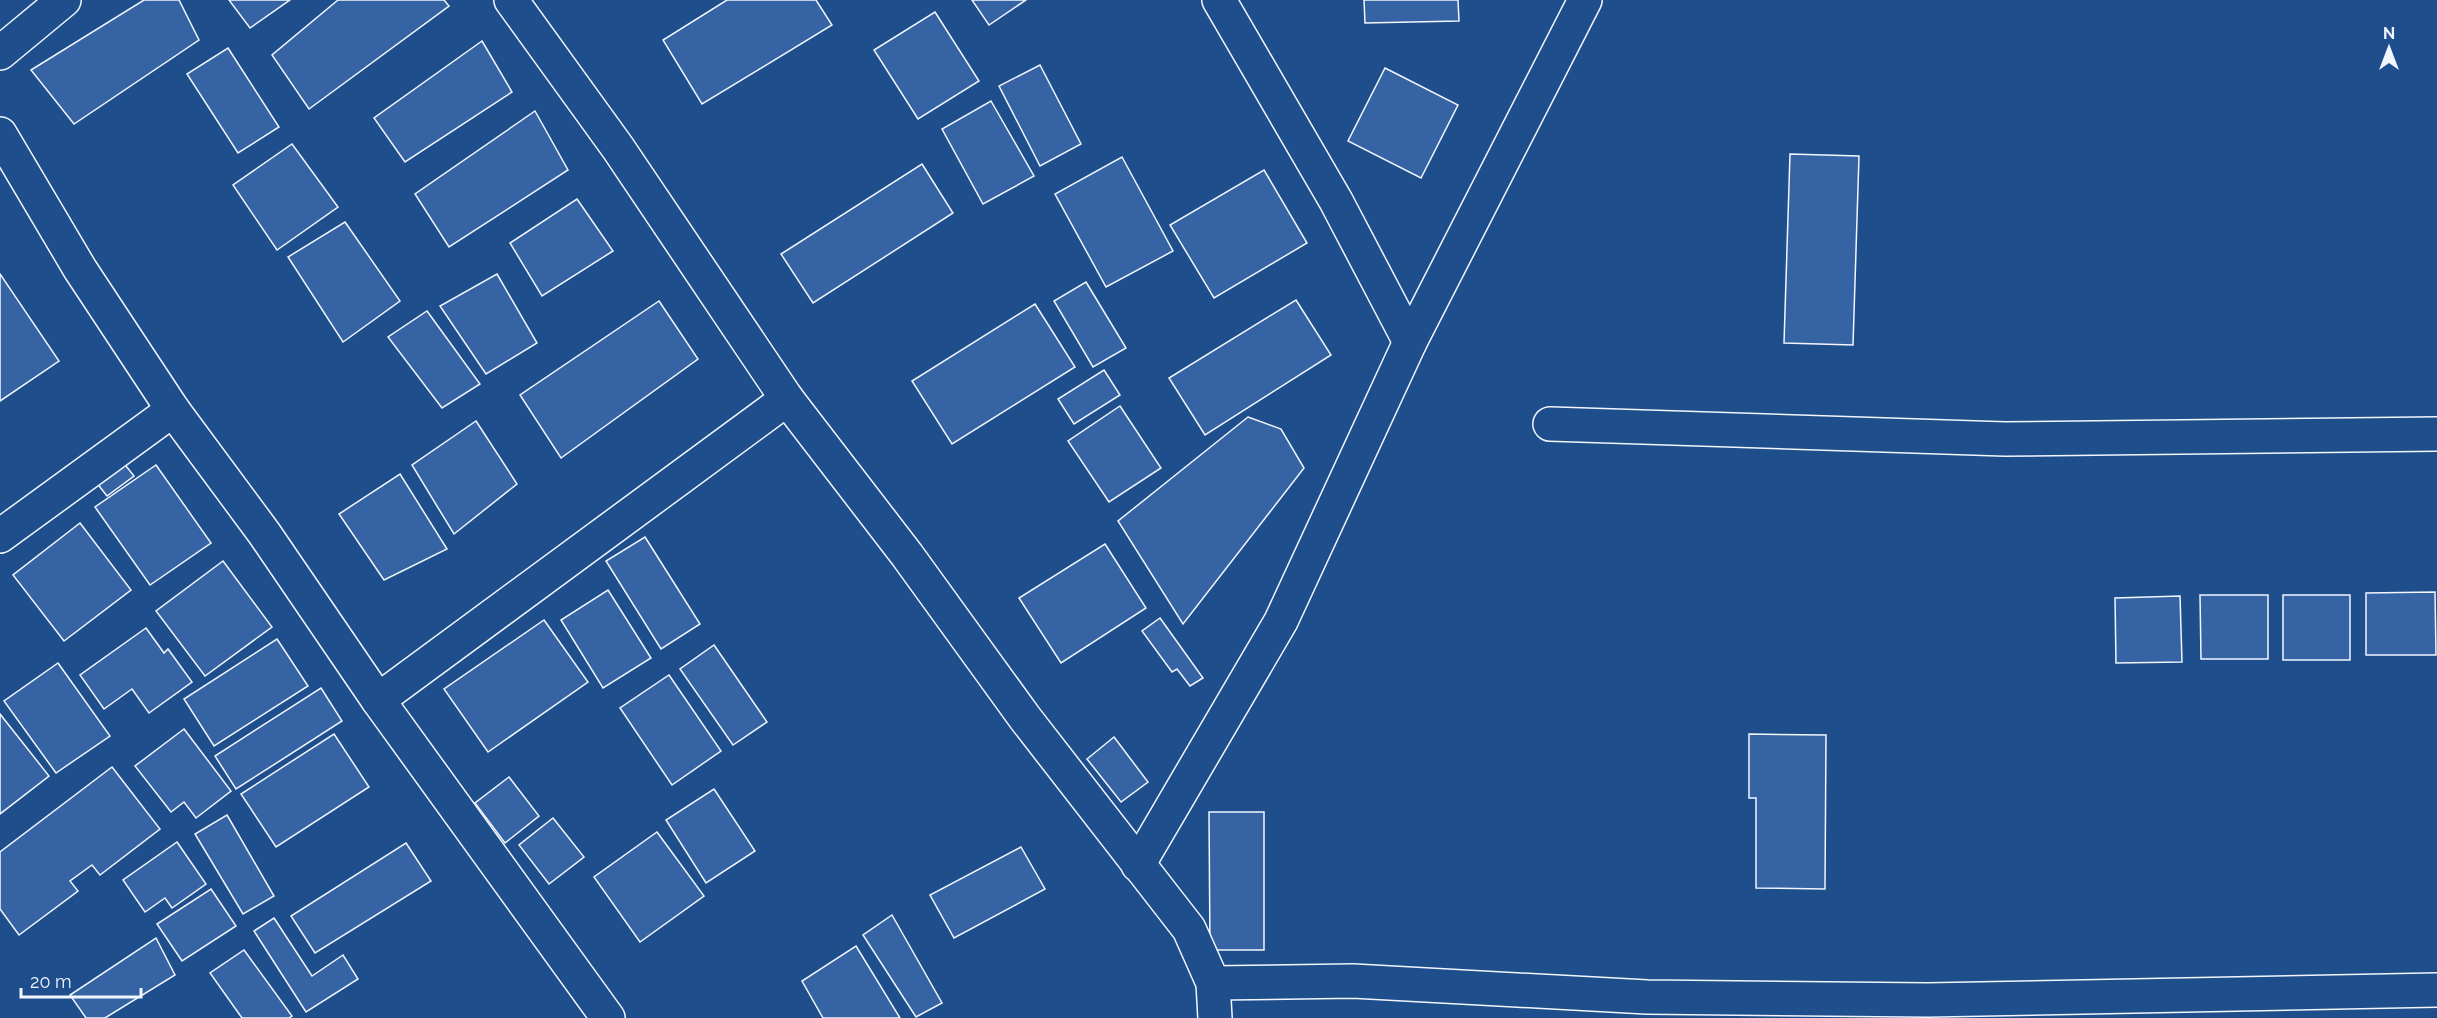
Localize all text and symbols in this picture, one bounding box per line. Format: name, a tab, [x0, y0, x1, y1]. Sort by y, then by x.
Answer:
north arrow	[2359, 18, 2419, 78]
text: N	[2383, 24, 2395, 43]
scale bar	[21, 961, 141, 999]
text: 20 m	[30, 971, 72, 992]

